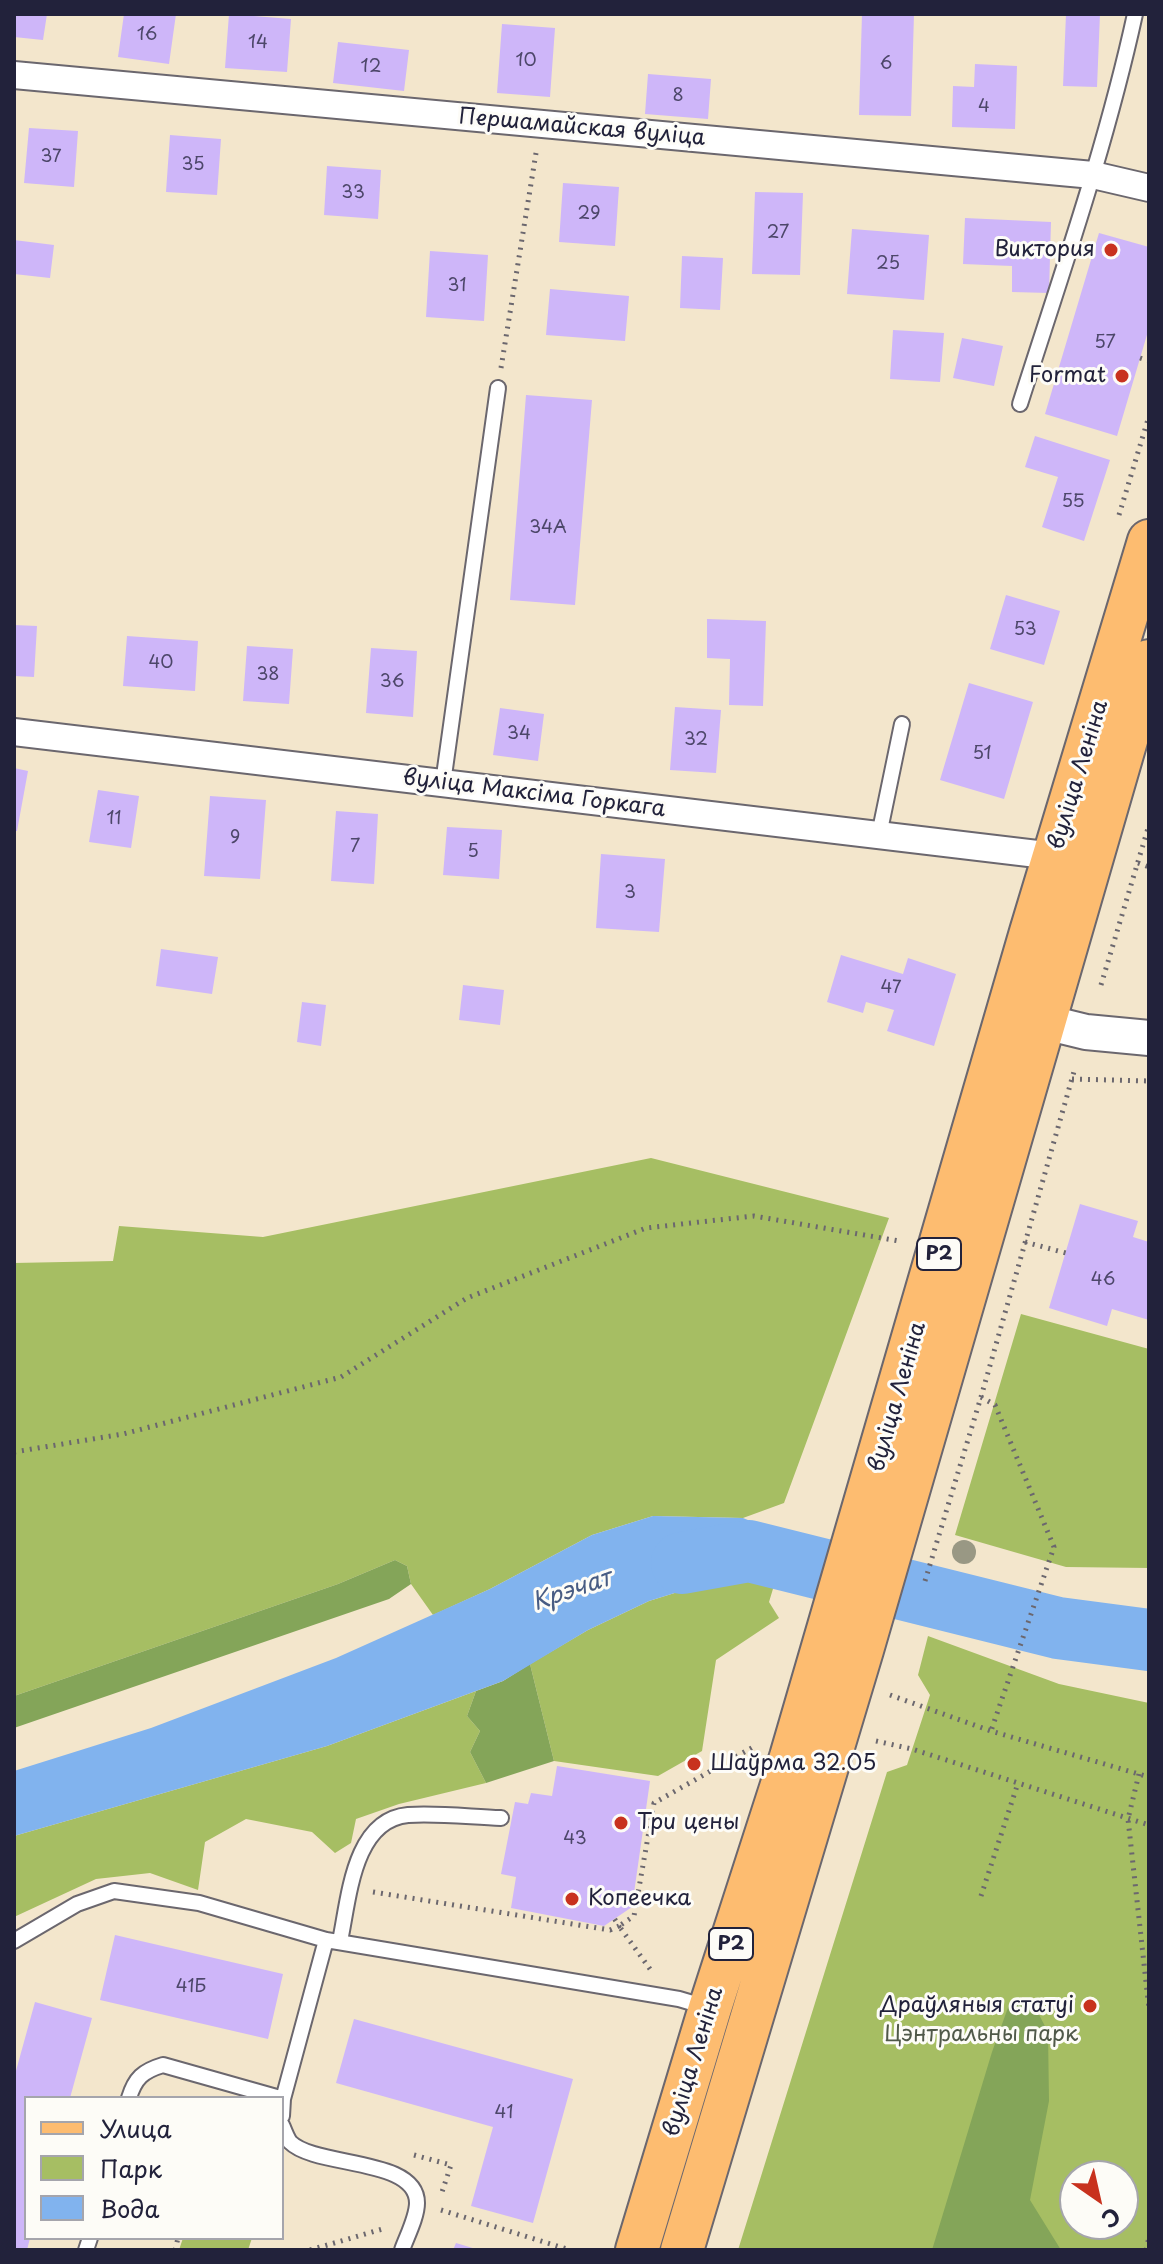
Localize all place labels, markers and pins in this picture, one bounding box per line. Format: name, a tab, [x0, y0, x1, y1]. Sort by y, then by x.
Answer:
place label: Виктория	[994, 237, 1095, 263]
marker: Виктория	[1102, 241, 1120, 259]
place label: Format	[1029, 363, 1106, 389]
marker: Format	[1113, 367, 1131, 385]
place label: Шаўрма 32.05	[710, 1751, 876, 1777]
marker: Шаўрма 32.05	[685, 1755, 703, 1773]
place label: Три цены	[637, 1810, 740, 1836]
marker: Три цены	[612, 1814, 630, 1832]
place label: Копеечка	[588, 1886, 691, 1912]
marker: Копеечка	[563, 1890, 581, 1908]
place label: Драўляныя статуі	[880, 1993, 1074, 2019]
marker: Драўляныя статуі	[1081, 1997, 1099, 2015]

